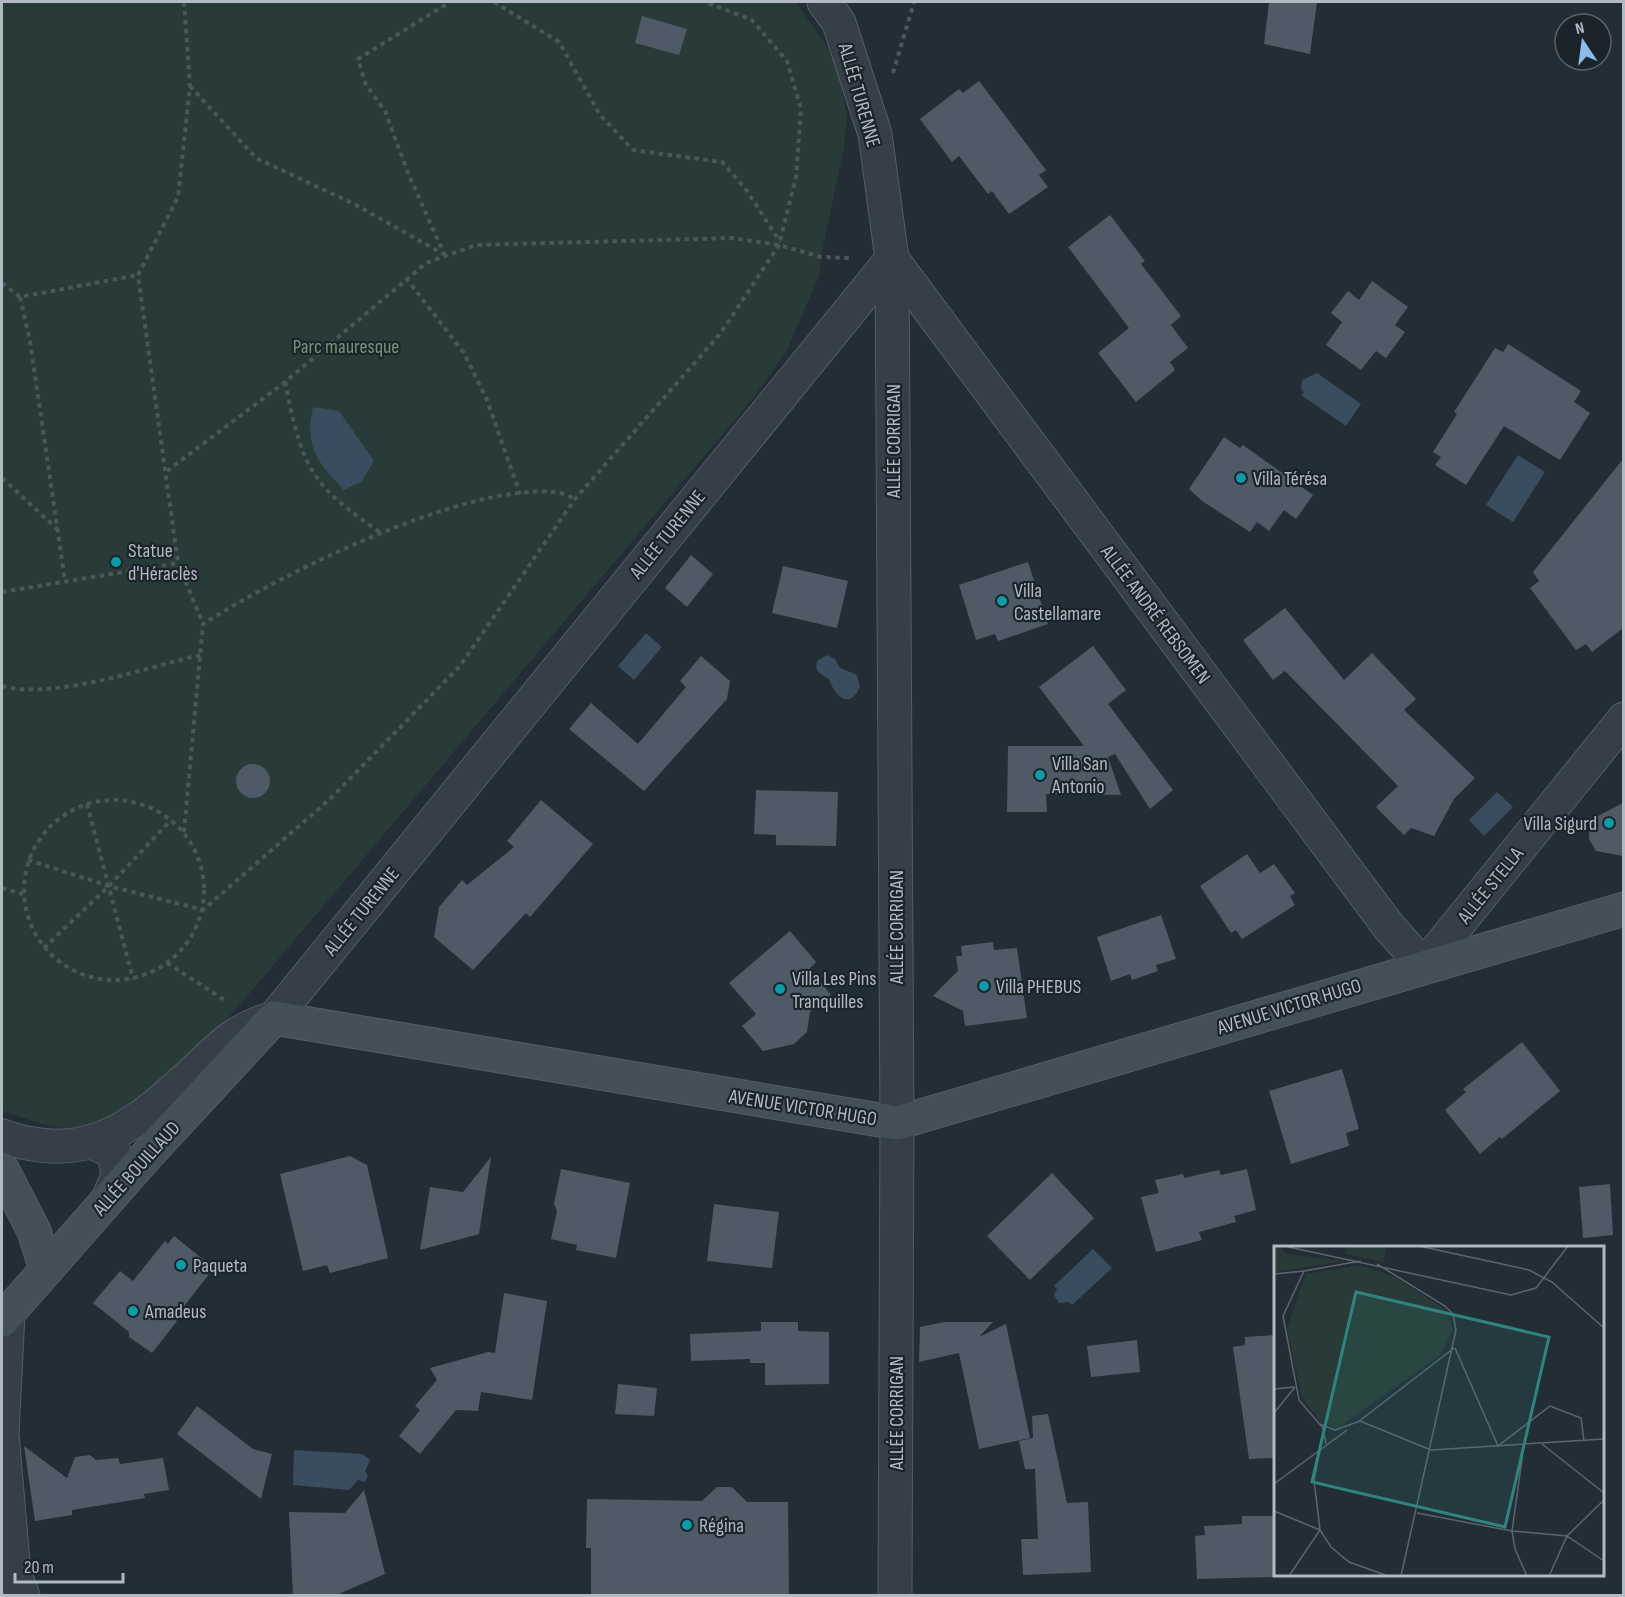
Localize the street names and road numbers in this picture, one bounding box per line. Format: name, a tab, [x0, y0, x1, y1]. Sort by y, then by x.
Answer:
street label: ALLÉE TURENNE	[832, 39, 885, 150]
street label: ALLÉE CORRIGAN	[882, 384, 906, 499]
street label: ALLÉE TURENNE	[624, 485, 711, 585]
street label: ALLÉE ANDRÉ REBSOMEN	[1095, 540, 1215, 689]
street label: ALLÉE STELLA	[1452, 842, 1529, 929]
street label: ALLÉE TURENNE	[318, 862, 405, 962]
street label: ALLÉE CORRIGAN	[885, 870, 909, 985]
street label: AVENUE VICTOR HUGO	[1213, 974, 1364, 1041]
street label: AVENUE VICTOR HUGO	[726, 1084, 878, 1132]
street label: ALLÉE BOUILLAUD	[87, 1116, 185, 1222]
street label: ALLÉE CORRIGAN	[885, 1356, 909, 1471]

